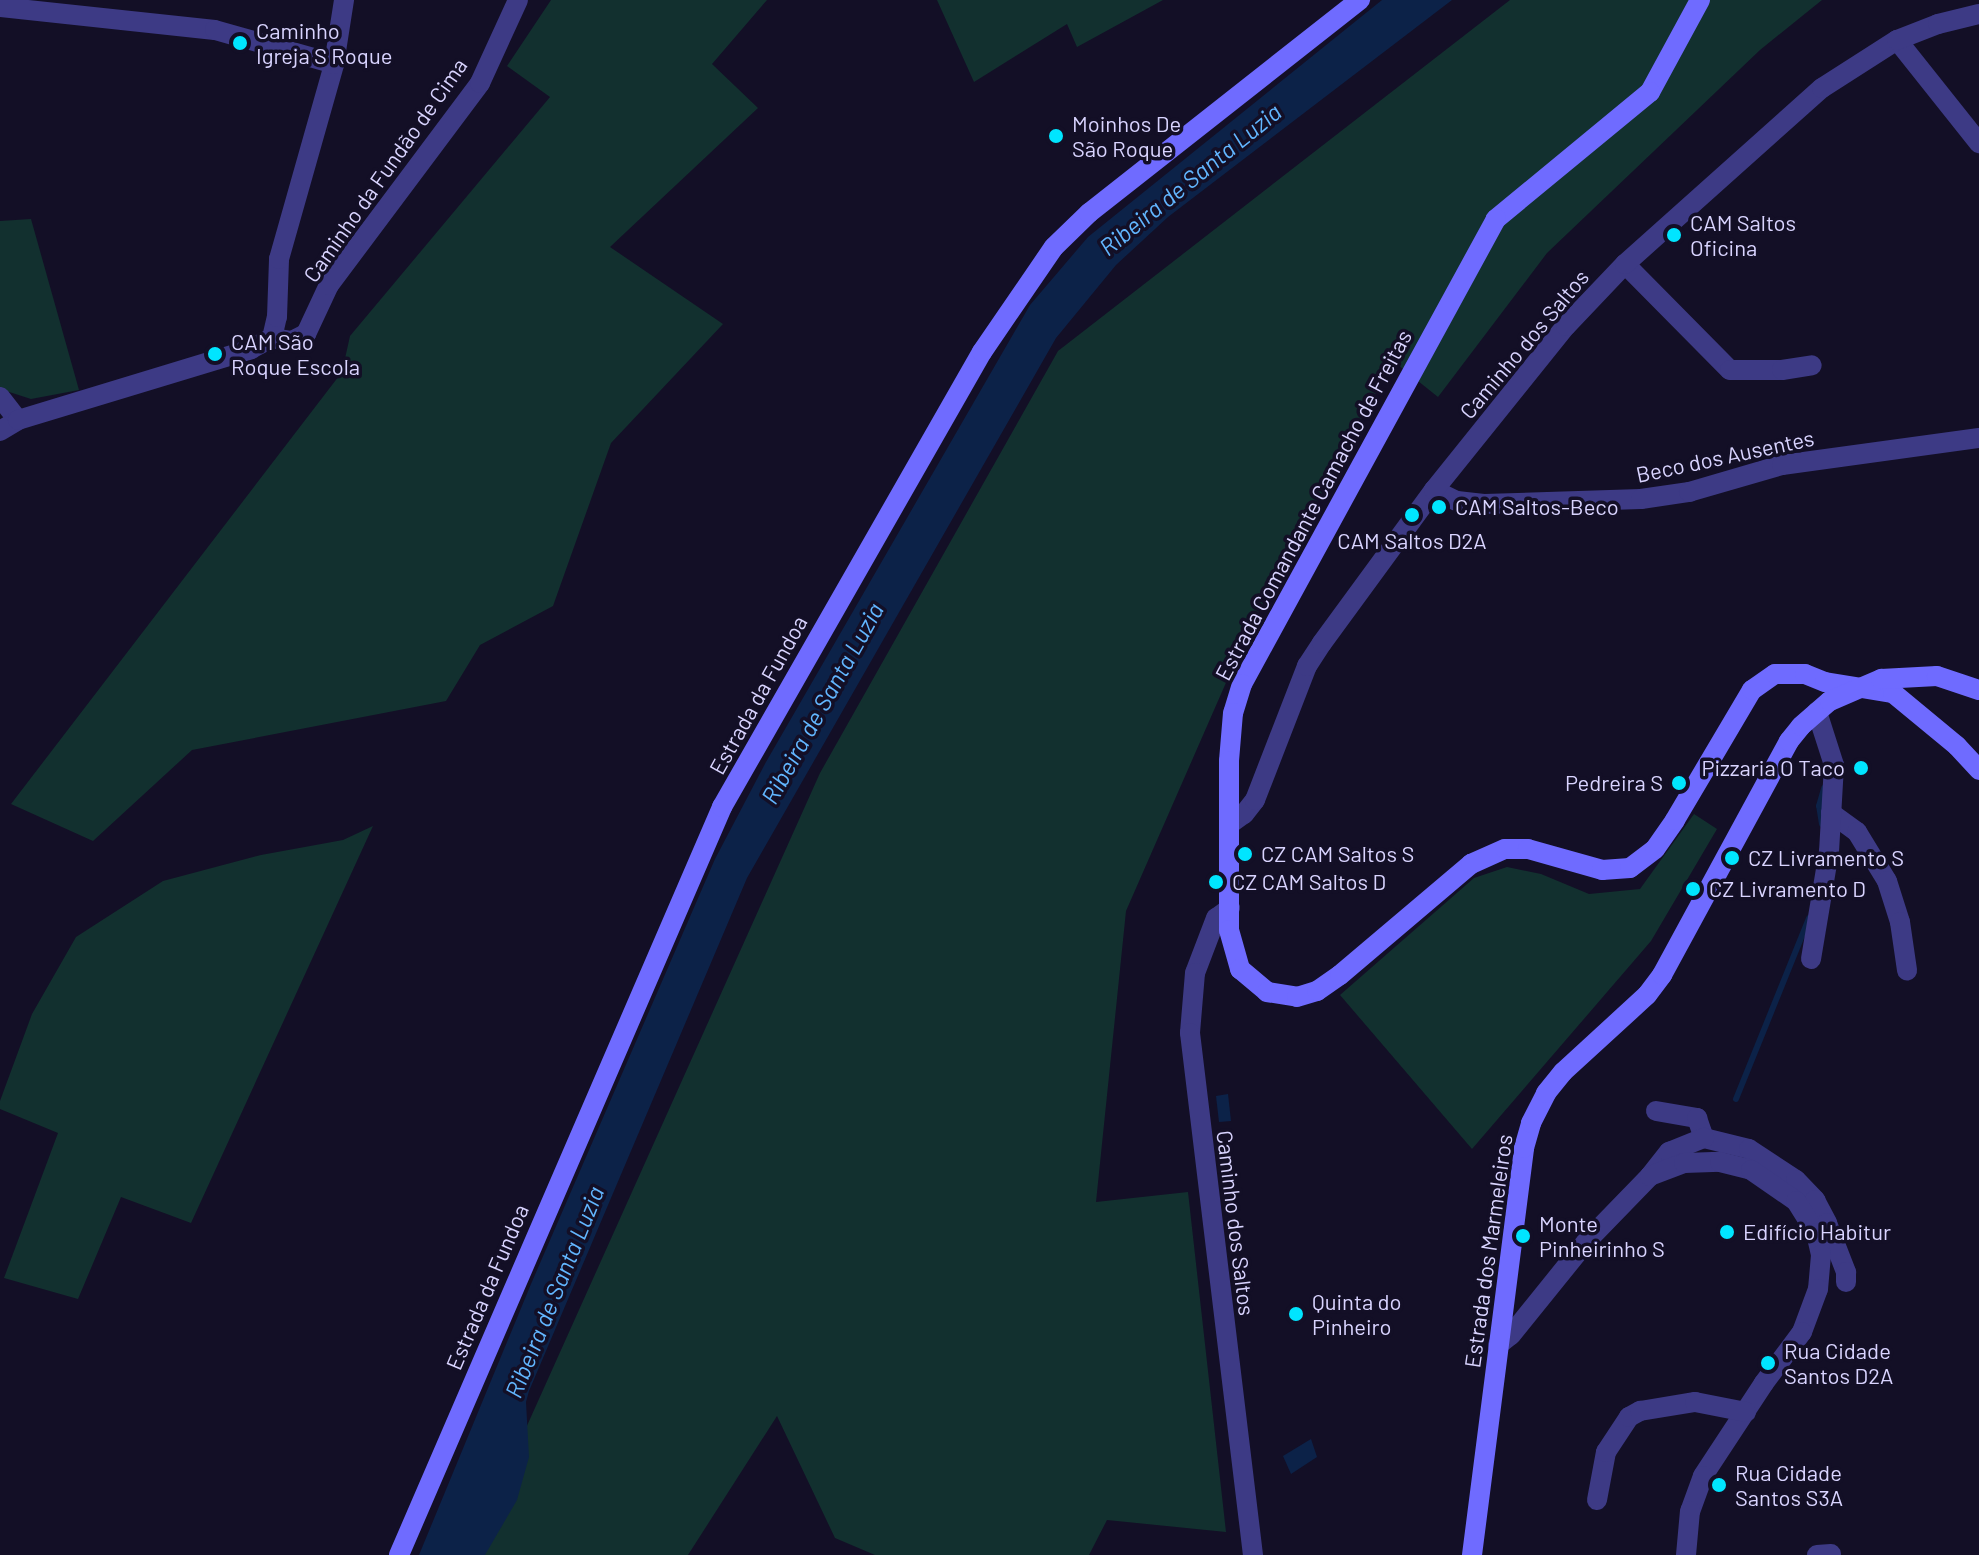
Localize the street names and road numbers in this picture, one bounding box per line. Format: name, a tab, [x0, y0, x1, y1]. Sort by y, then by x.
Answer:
street label: Caminho da Fundão de Cima	[297, 53, 473, 287]
street label: Caminho dos Saltos	[1454, 264, 1594, 424]
street label: Estrada Comandante Camacho de Freitas	[1209, 325, 1417, 685]
street label: Beco dos Ausentes	[1634, 424, 1816, 488]
street label: Estrada da Fundoa	[703, 611, 813, 779]
street label: Caminho dos Saltos	[1212, 1129, 1260, 1317]
street label: Estrada dos Marmeleiros	[1459, 1133, 1517, 1369]
street label: Estrada da Fundoa	[440, 1200, 534, 1374]

